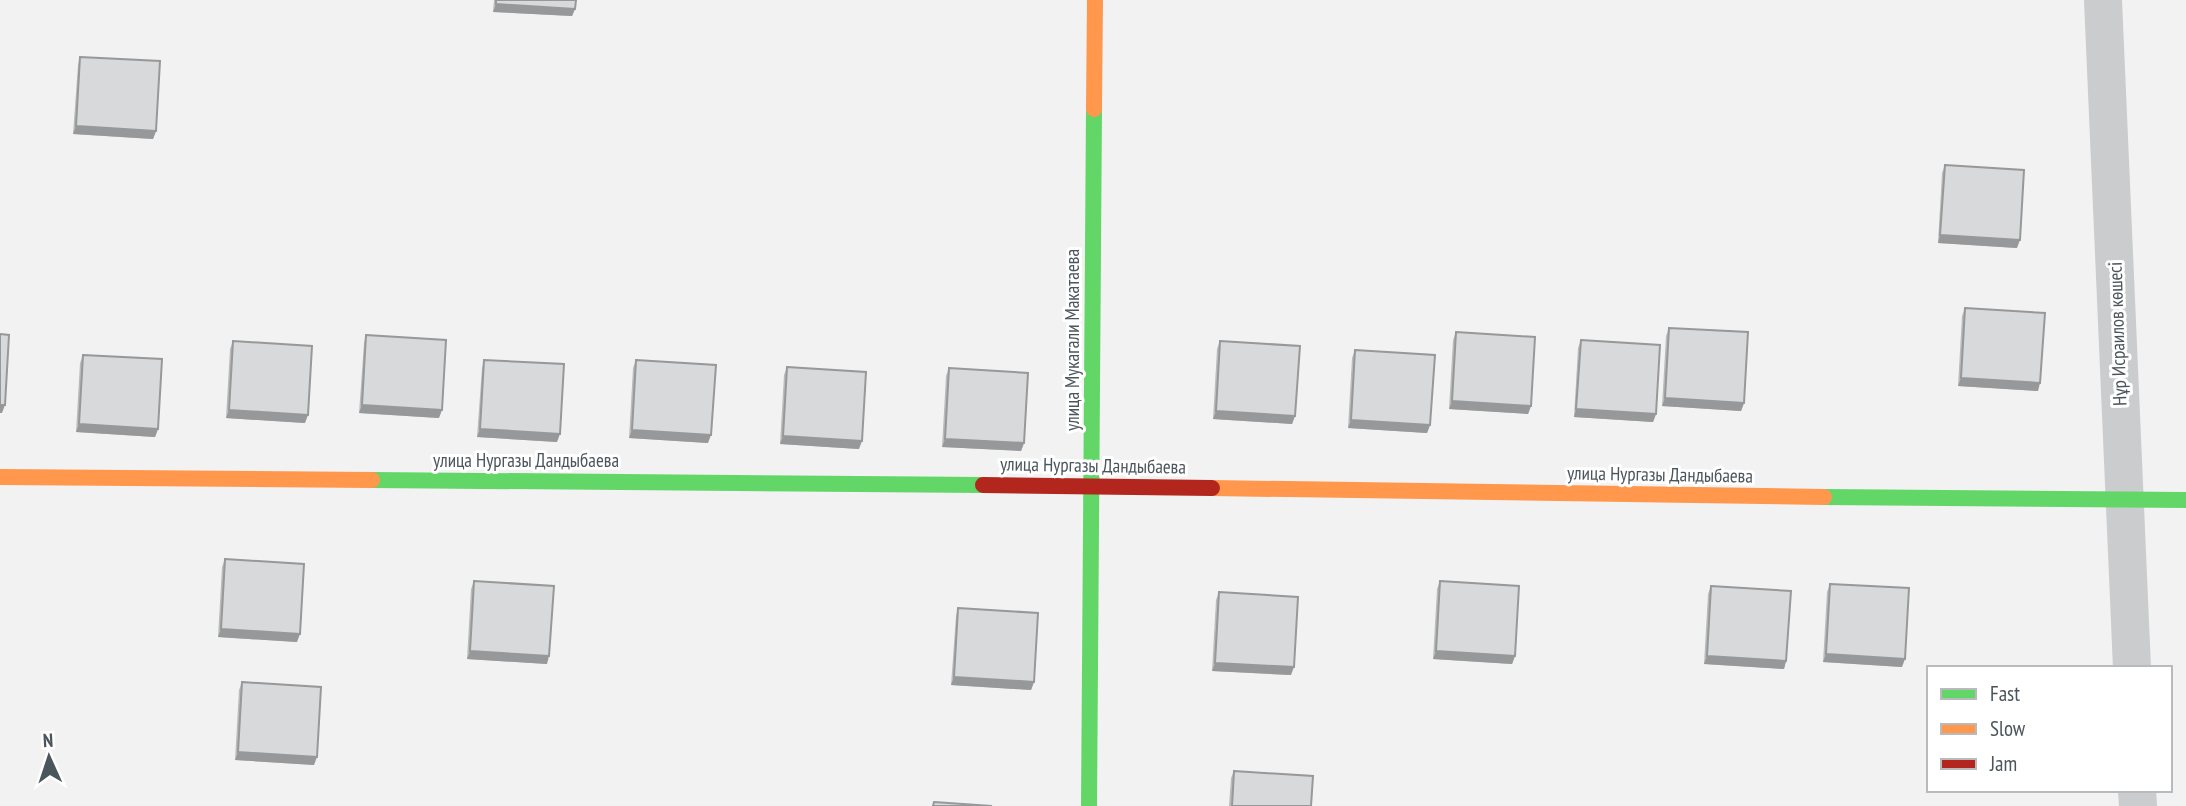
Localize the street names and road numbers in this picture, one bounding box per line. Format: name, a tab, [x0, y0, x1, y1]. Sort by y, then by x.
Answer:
street label: улица Мукагали Макатаева	[1060, 249, 1084, 431]
street label: Нұр Исраилов көшесі	[2102, 262, 2132, 406]
street label: улица Нургазы Дандыбаева	[433, 448, 619, 472]
street label: улица Нургазы Дандыбаева	[1000, 451, 1186, 479]
street label: улица Нургазы Дандыбаева	[1567, 460, 1753, 488]

